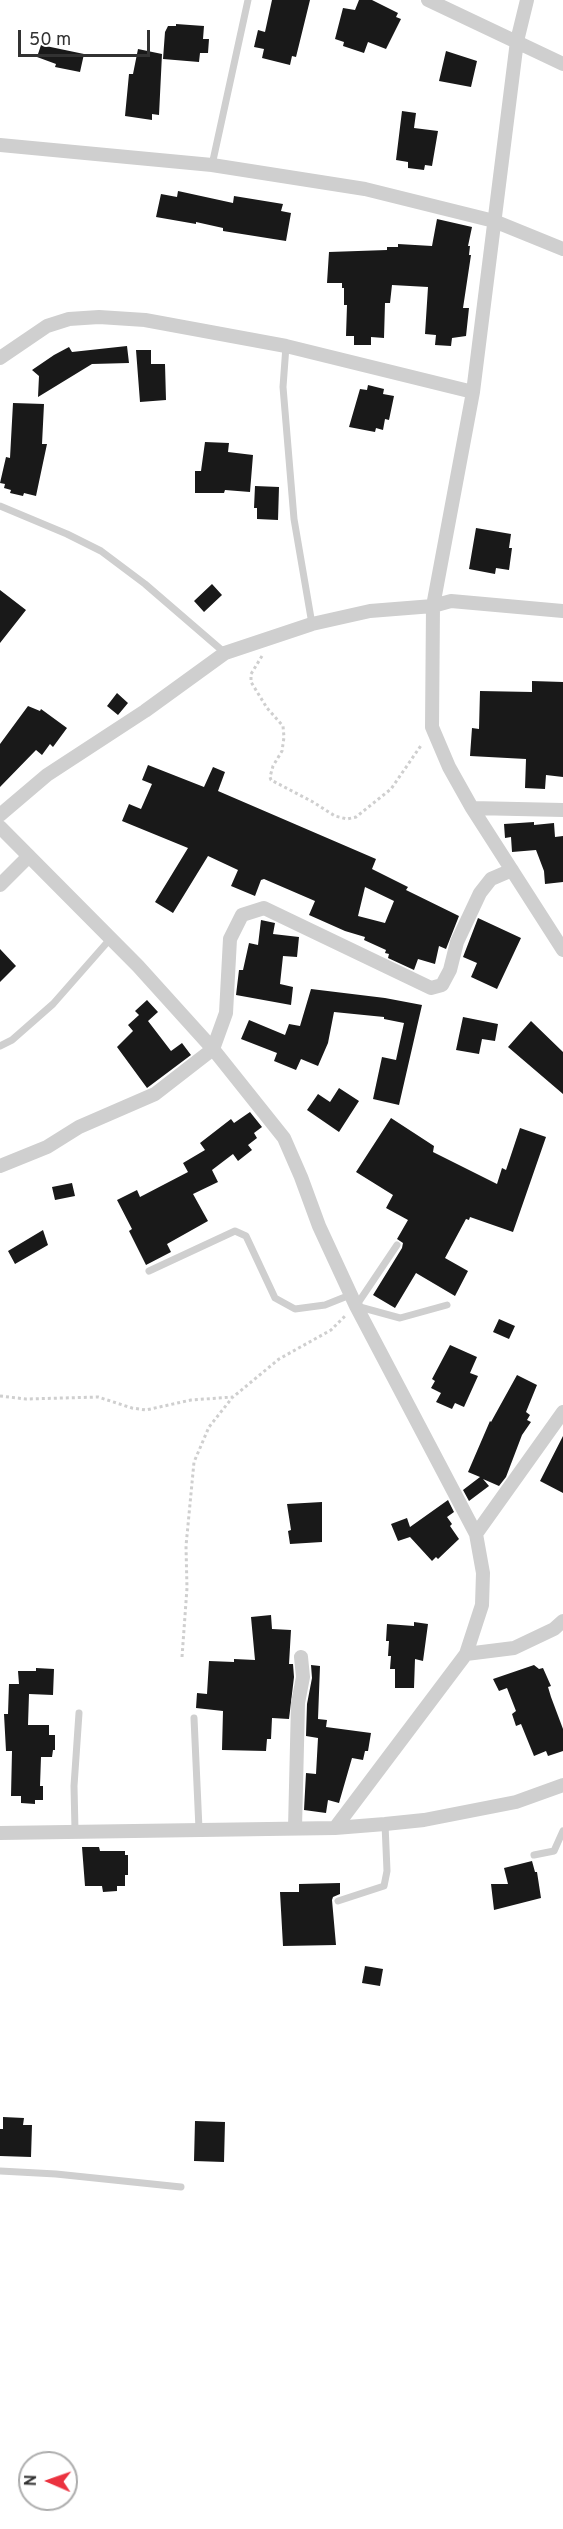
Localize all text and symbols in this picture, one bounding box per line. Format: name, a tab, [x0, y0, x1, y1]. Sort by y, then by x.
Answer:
scale bar	[21, 18, 153, 56]
text: 50 m	[29, 29, 71, 52]
north arrow	[18, 2451, 78, 2511]
text: N	[22, 2474, 42, 2487]

